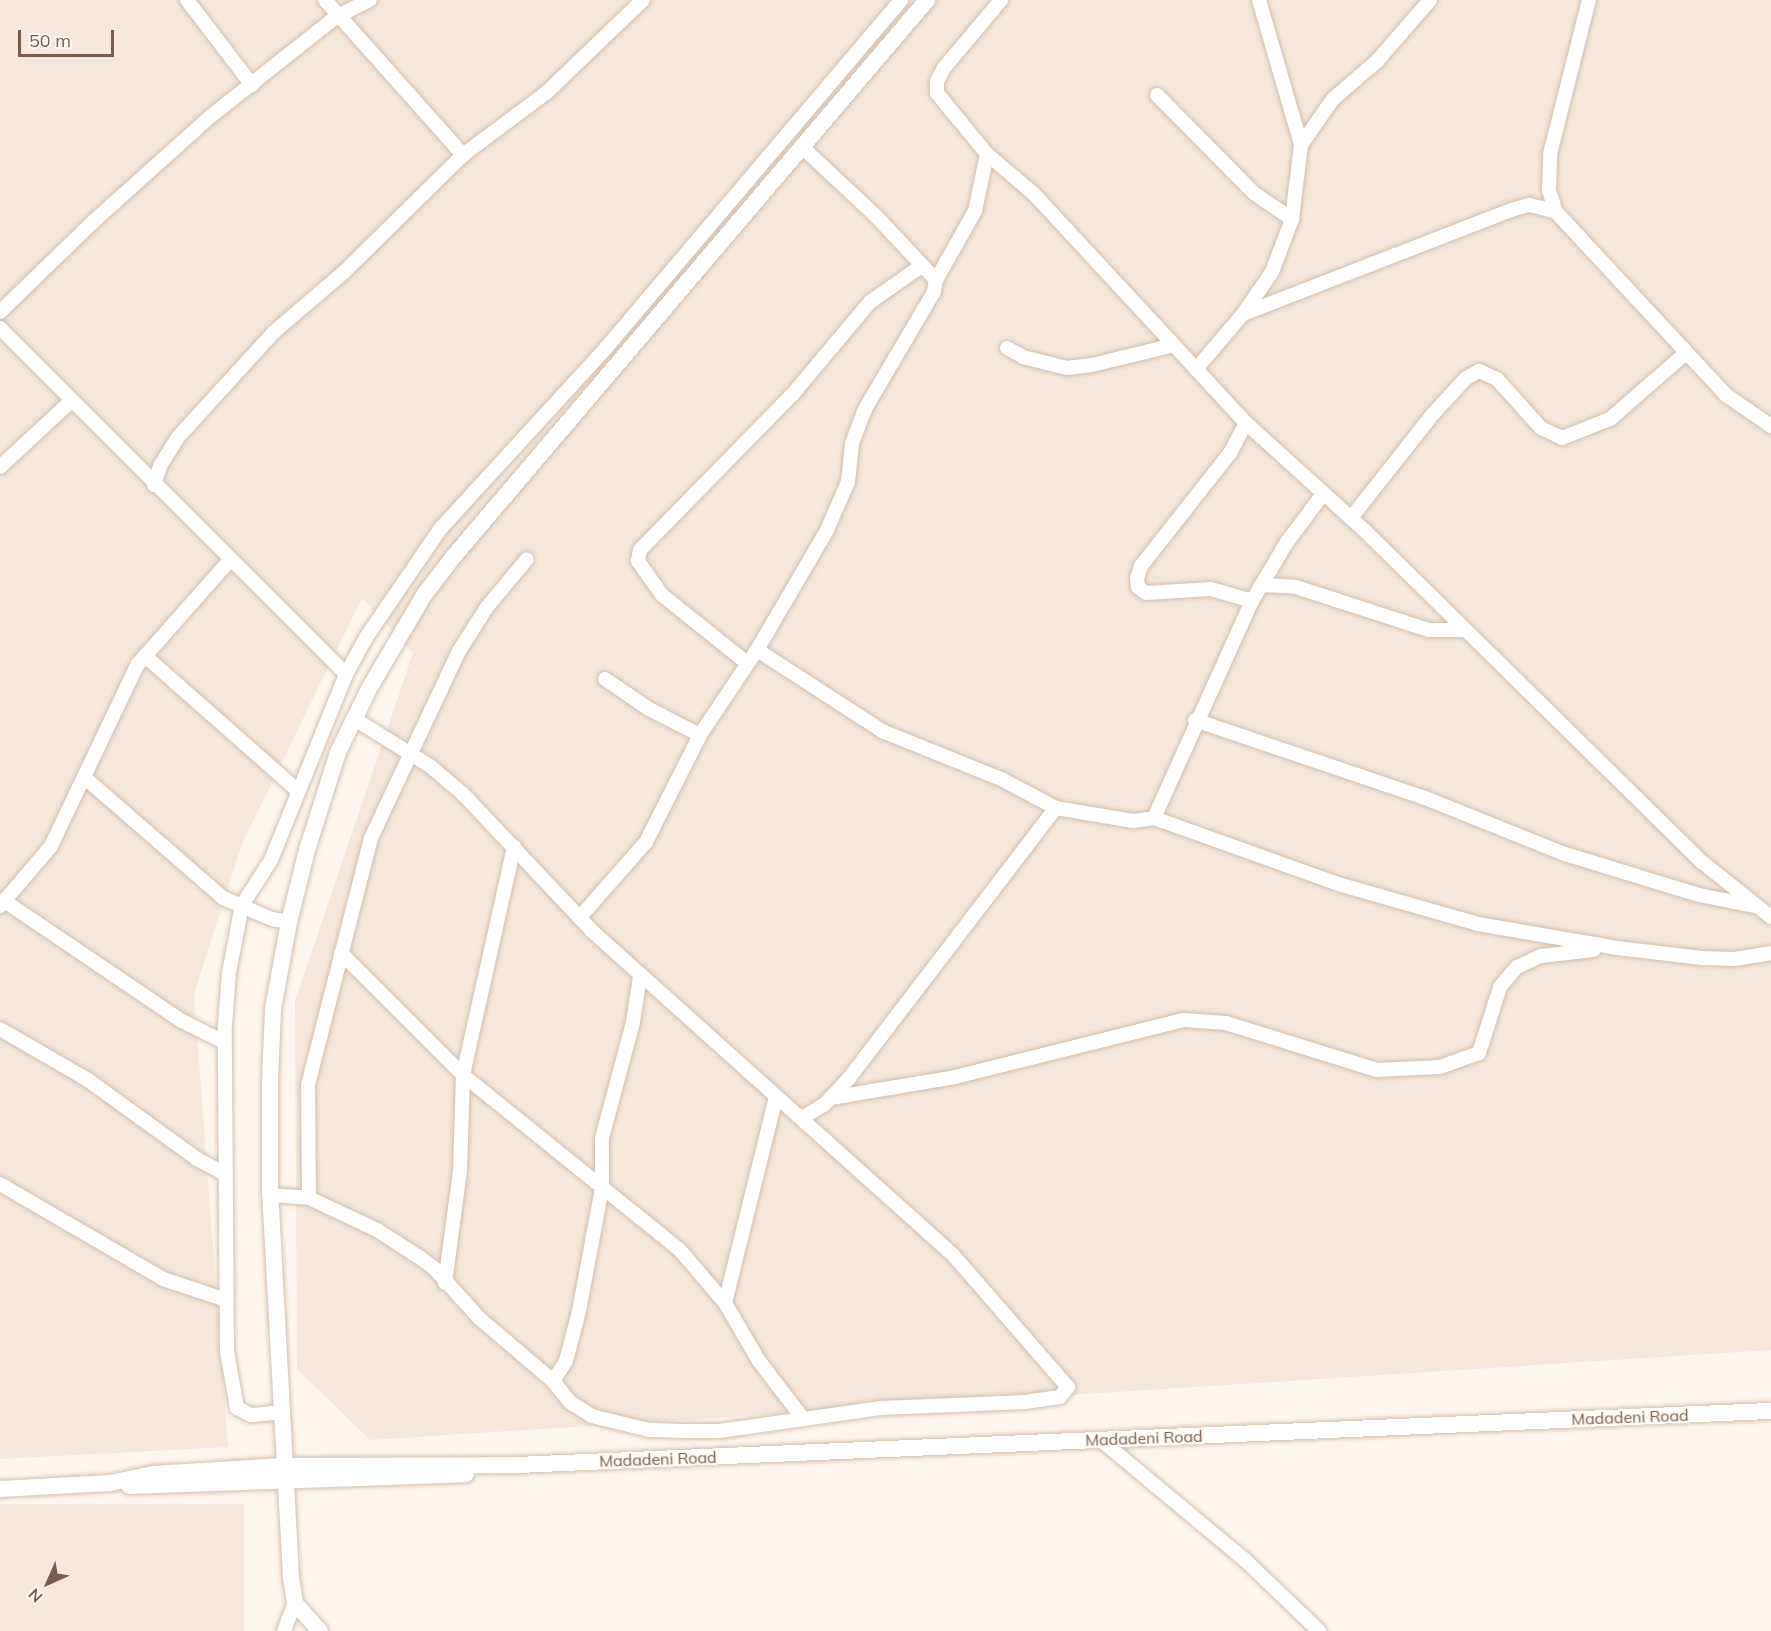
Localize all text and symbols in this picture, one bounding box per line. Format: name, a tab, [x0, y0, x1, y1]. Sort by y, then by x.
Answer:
scale bar	[21, 18, 117, 56]
text: 50 m	[29, 29, 71, 52]
street label: Madadeni Road	[1571, 1405, 1689, 1429]
street label: Madadeni Road	[1085, 1426, 1203, 1450]
street label: Madadeni Road	[599, 1447, 717, 1471]
north arrow	[18, 1553, 78, 1613]
text: N	[24, 1584, 47, 1607]

